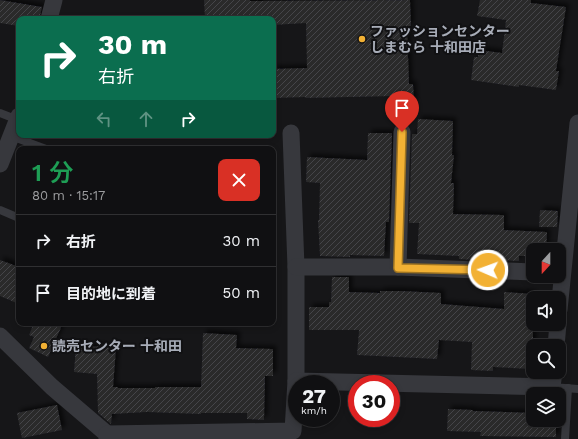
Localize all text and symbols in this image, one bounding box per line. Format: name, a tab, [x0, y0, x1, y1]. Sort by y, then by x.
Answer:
place label: ファッションセンター しまむら 十和田店	[370, 23, 510, 55]
text: 30 m	[98, 28, 167, 61]
icon: right	[32, 32, 84, 84]
marker: ファッションセンター しまむら 十和田店	[357, 34, 367, 44]
text: 右折	[98, 66, 134, 87]
pin	[385, 91, 419, 132]
icon: arrive	[391, 97, 413, 119]
icon: left	[93, 108, 115, 130]
icon: ahead	[135, 108, 157, 130]
icon: right	[177, 108, 199, 130]
text: 1 分	[32, 159, 73, 187]
button: close	[218, 159, 260, 201]
text: 80 m · 15:17	[32, 188, 105, 203]
icon: right	[32, 230, 54, 252]
text: 30 m	[223, 232, 260, 250]
text: 右折	[66, 233, 96, 251]
north arrow	[526, 243, 566, 283]
map controls	[526, 243, 566, 427]
position arrow	[467, 249, 509, 291]
icon: arrive	[32, 282, 54, 304]
text: 50 m	[223, 284, 260, 302]
text: 目的地に到着	[66, 285, 156, 303]
button: sound	[526, 291, 566, 331]
place label: 読売センター 十和田	[52, 338, 182, 354]
button: search	[526, 339, 566, 379]
marker: 読売センター 十和田	[39, 341, 49, 351]
speed limit sign: 30	[348, 375, 400, 427]
text: 27	[302, 384, 326, 408]
button: layers	[526, 387, 566, 427]
text: km/h	[301, 405, 327, 416]

